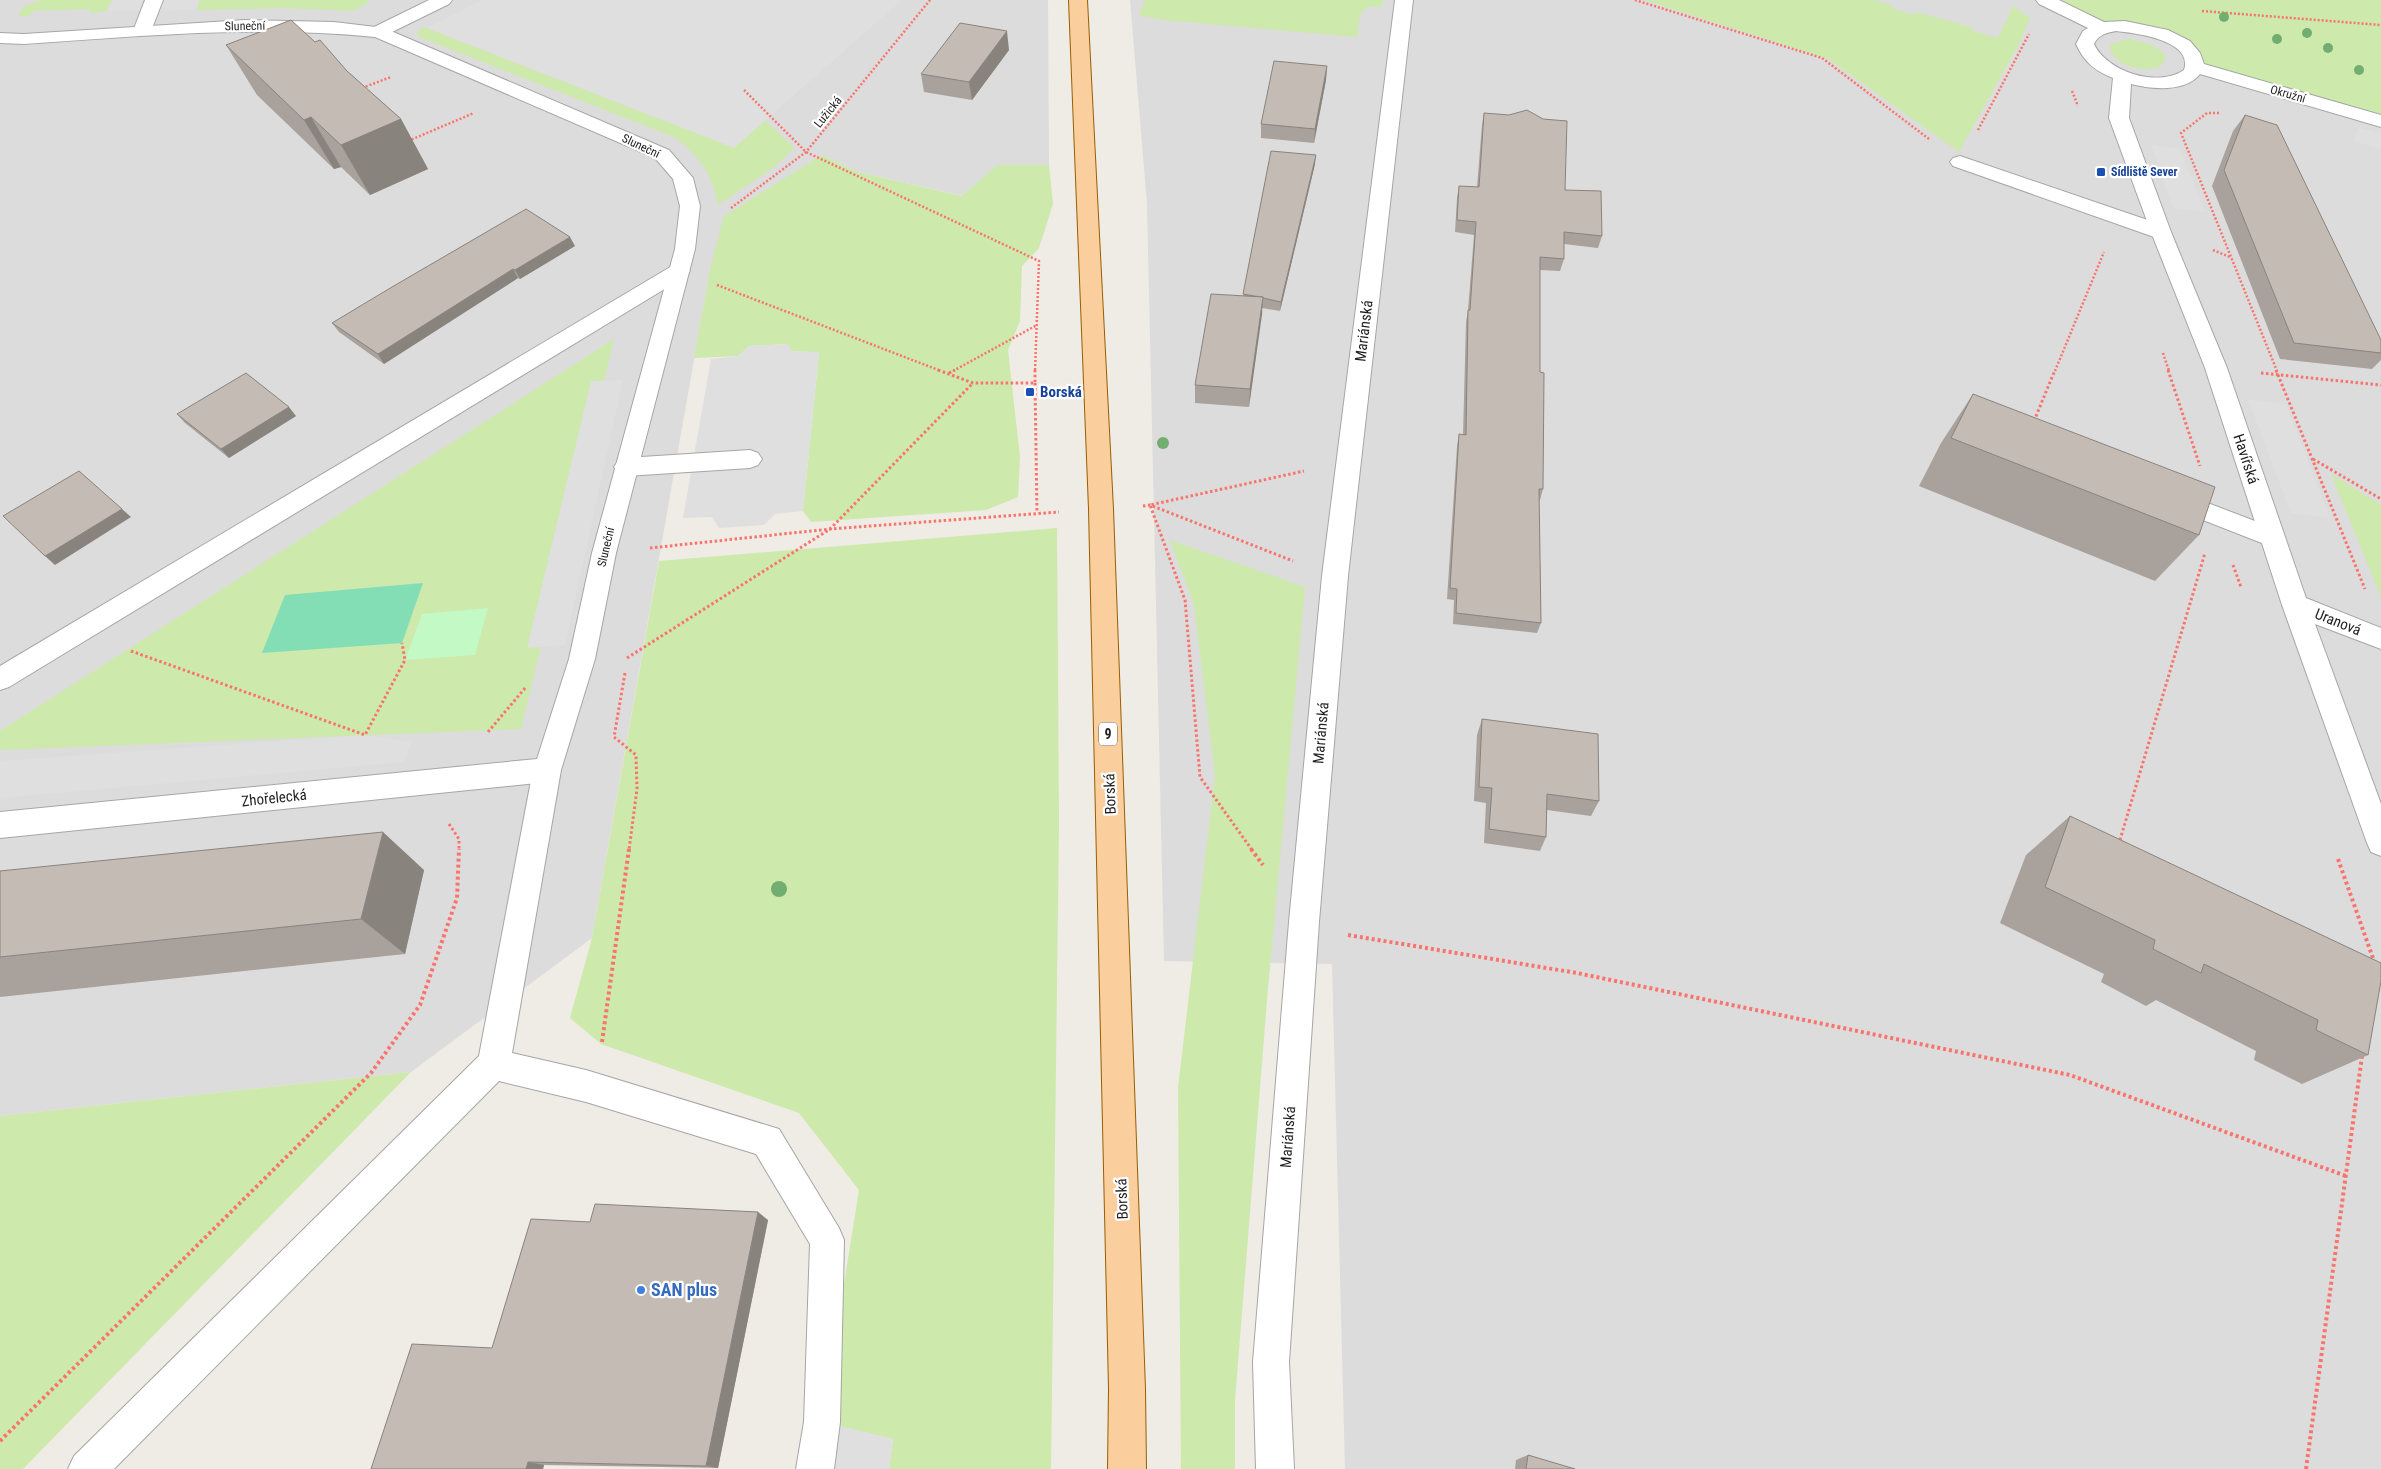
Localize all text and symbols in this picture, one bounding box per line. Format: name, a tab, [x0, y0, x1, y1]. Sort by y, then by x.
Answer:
street label: Sluneční	[225, 19, 266, 33]
street label: Okružní	[2269, 82, 2308, 106]
street label: Lužická	[811, 93, 845, 130]
street label: Sluneční	[620, 131, 663, 161]
place label: Sídliště Sever	[2111, 165, 2177, 179]
marker: Sídliště Sever	[2095, 166, 2107, 178]
street label: Mariánská	[1351, 299, 1377, 363]
place label: Borská	[1040, 383, 1082, 401]
marker: Borská	[1024, 386, 1036, 398]
street label: Havířská	[2229, 432, 2263, 486]
street label: Sluneční	[595, 525, 618, 568]
street label: Uranová	[2312, 605, 2364, 639]
street label: Mariánská	[1309, 701, 1333, 765]
road number: 9	[1099, 722, 1117, 746]
street label: Borská	[1100, 773, 1120, 815]
street label: Zhořelecká	[241, 786, 307, 810]
street label: Mariánská	[1277, 1106, 1299, 1168]
street label: Borská	[1112, 1178, 1132, 1220]
place label: SAN plus	[651, 1279, 717, 1300]
marker: SAN plus	[635, 1284, 647, 1296]

